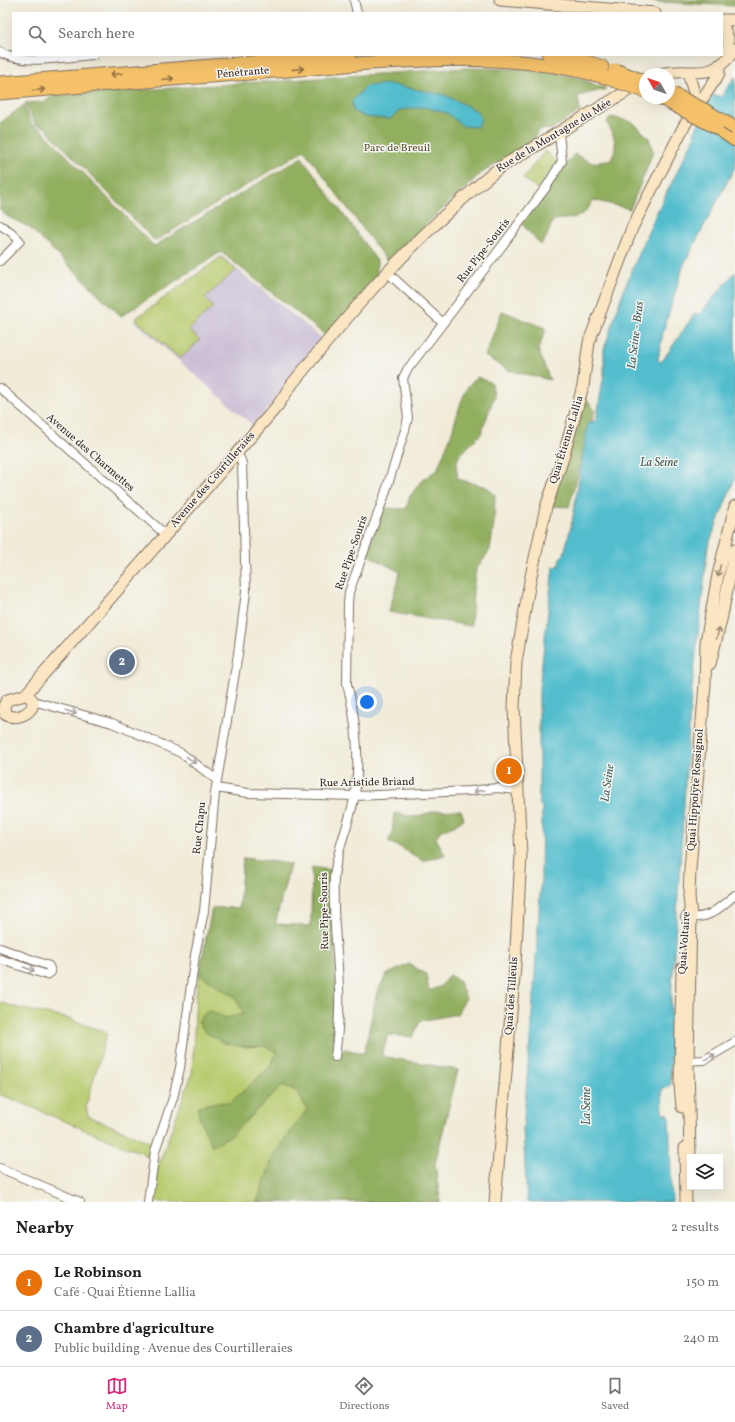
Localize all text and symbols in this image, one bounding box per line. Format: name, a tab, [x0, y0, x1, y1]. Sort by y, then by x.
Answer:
search box	[12, 12, 723, 56]
icon: search	[26, 23, 48, 45]
text: Search here	[58, 24, 135, 45]
street label: Pénétrante	[216, 63, 270, 83]
one-way arrow	[291, 65, 304, 72]
north arrow	[639, 68, 675, 104]
one-way arrow	[110, 70, 123, 77]
one-way arrow	[161, 76, 174, 83]
one-way arrow	[32, 86, 45, 93]
street label: Rue de la Montagne du Mée	[493, 96, 615, 176]
park label: Parc de Breuil	[364, 141, 430, 156]
street label: Rue Pipe-Souris	[454, 216, 514, 286]
water label: La Seine - Bras	[624, 300, 648, 370]
street label: Quai Étienne Lallia	[546, 393, 588, 486]
street label: Avenue des Charmettes	[43, 410, 138, 496]
street label: Avenue des Courtilleraies	[167, 429, 259, 531]
water label: La Seine	[640, 455, 679, 471]
street label: Rue Pipe-Souris	[332, 514, 372, 592]
one-way arrow	[715, 564, 723, 577]
one-way arrow	[714, 627, 722, 640]
pin: 2	[109, 647, 135, 677]
your location	[357, 692, 377, 712]
one-way arrow	[64, 709, 77, 716]
street label: Quai Hippolyte Rossignol	[684, 728, 708, 852]
one-way arrow	[185, 756, 196, 764]
pin: 1	[496, 756, 522, 786]
water label: La Seine	[597, 763, 619, 803]
street label: Rue Aristide Briand	[319, 775, 415, 791]
one-way arrow	[472, 787, 485, 794]
street label: Rue Chapu	[190, 801, 210, 855]
street label: Rue Pipe-Souris	[317, 872, 333, 950]
street label: Quai Voltaire	[675, 911, 695, 975]
street label: Quai des Tilleuls	[502, 956, 522, 1036]
one-way arrow	[22, 966, 35, 973]
one-way arrow	[703, 1053, 715, 1060]
water label: La Seine	[579, 1086, 595, 1125]
map controls	[687, 1154, 723, 1190]
button: layers	[687, 1154, 723, 1190]
text: Nearby	[16, 1217, 74, 1240]
text: 2 results	[671, 1219, 719, 1237]
text: Le Robinson	[54, 1263, 142, 1284]
text: 1	[26, 1274, 32, 1292]
text: 150 m	[686, 1274, 719, 1292]
text: Café · Quai Étienne Lallia	[54, 1284, 196, 1302]
text: Chambre d'agriculture	[54, 1319, 214, 1340]
text: 2	[26, 1330, 32, 1348]
text: 240 m	[683, 1330, 719, 1348]
text: Public building · Avenue des Courtilleraies	[54, 1340, 293, 1358]
tab: Map	[106, 1375, 128, 1414]
tab: Directions	[339, 1375, 390, 1414]
tab: Saved	[601, 1375, 629, 1414]

